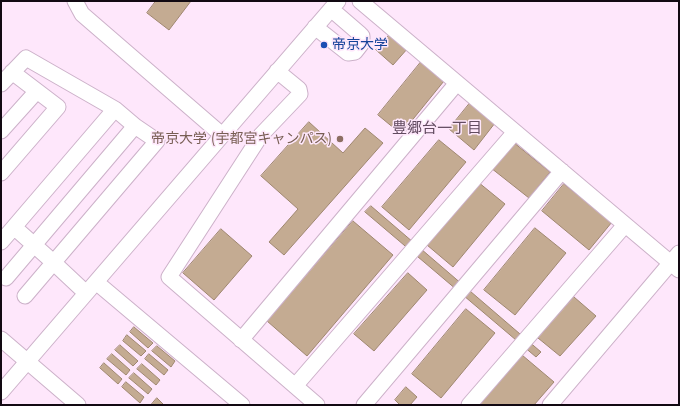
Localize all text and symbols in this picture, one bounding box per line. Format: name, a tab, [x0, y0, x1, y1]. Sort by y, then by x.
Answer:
place label: 帝京大学	[332, 37, 388, 53]
marker: 帝京大学	[319, 40, 329, 50]
district label: 豊郷台一丁目	[392, 120, 482, 138]
place label: 帝京大学 (宇都宮キャンパス)	[151, 131, 332, 147]
marker: 帝京大学 (宇都宮キャンパス)	[335, 134, 345, 144]

